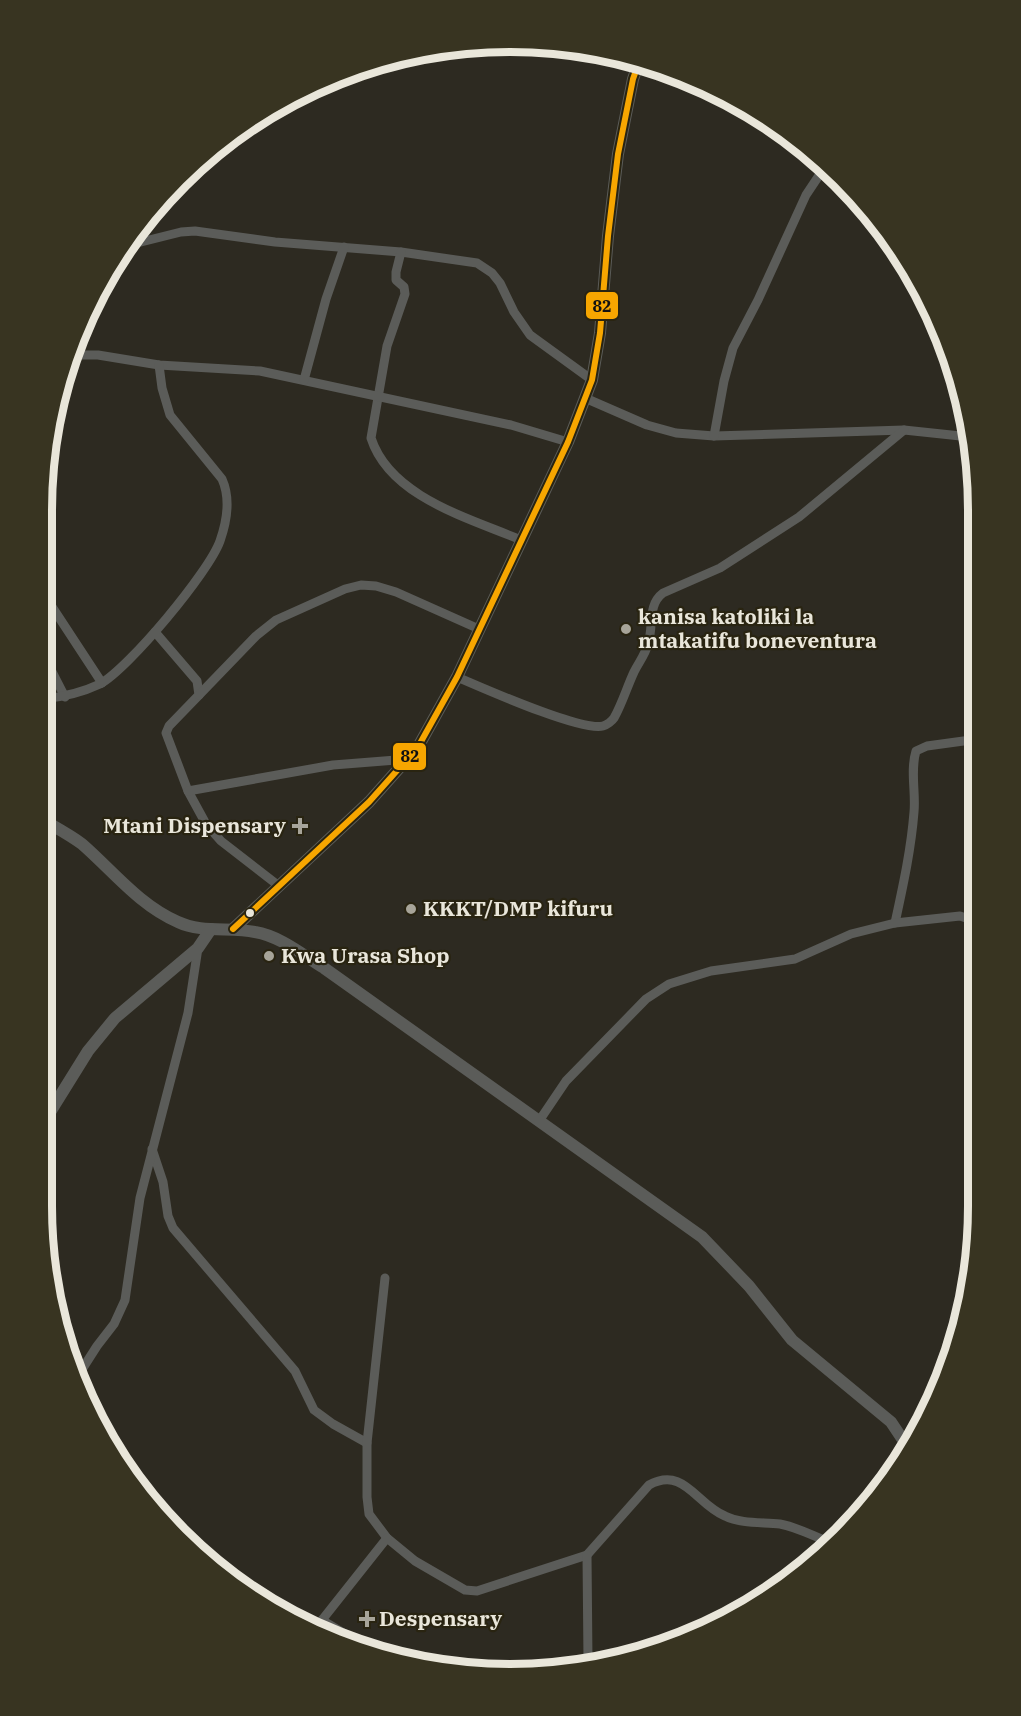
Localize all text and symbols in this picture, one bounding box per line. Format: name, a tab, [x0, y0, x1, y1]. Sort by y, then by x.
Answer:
line badge: 82	[585, 291, 619, 320]
text: 82	[592, 296, 612, 316]
place label: kanisa katoliki la mtakatifu boneventura	[638, 602, 877, 654]
marker: kanisa katoliki la mtakatifu boneventura	[619, 622, 633, 636]
line badge: 82	[392, 742, 427, 771]
text: 82	[400, 746, 420, 766]
place label: Mtani Dispensary	[103, 811, 286, 839]
marker: Mtani Dispensary	[291, 817, 309, 835]
place label: KKKT/DMP kifuru	[423, 894, 614, 922]
marker: KKKT/DMP kifuru	[404, 902, 418, 916]
unlabelled marker	[244, 907, 256, 919]
place label: Kwa Urasa Shop	[281, 941, 450, 969]
marker: Kwa Urasa Shop	[262, 949, 276, 963]
place label: Despensary	[379, 1604, 502, 1632]
marker: Despensary	[360, 1612, 374, 1626]

